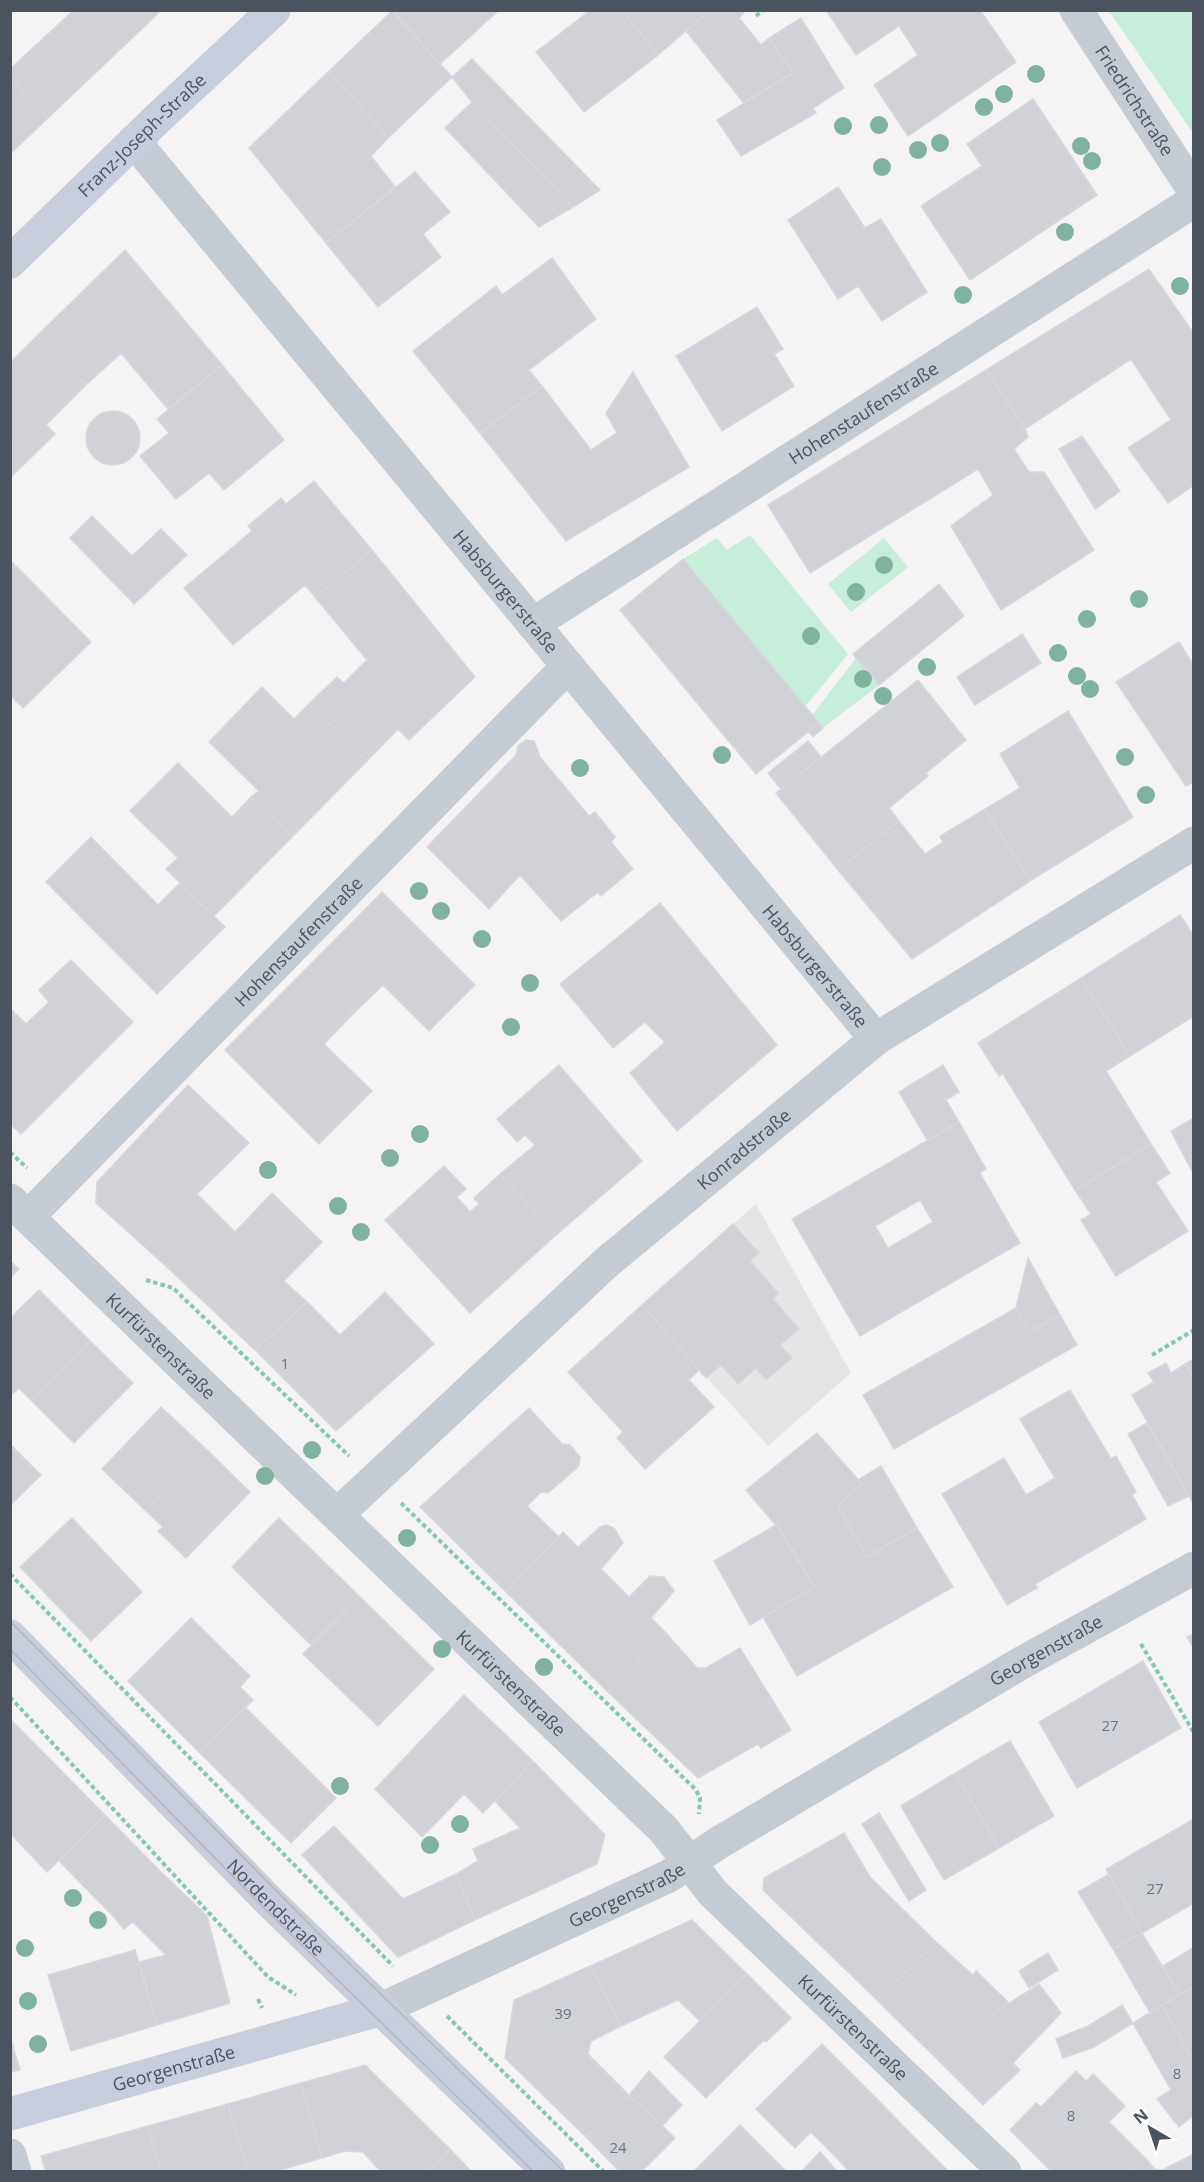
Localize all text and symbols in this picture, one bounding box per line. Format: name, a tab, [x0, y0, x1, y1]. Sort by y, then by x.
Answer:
street label: Friedrichstraße	[1090, 40, 1180, 160]
street label: Franz-Joseph-Straße	[72, 68, 211, 202]
street label: Hohenstaufenstraße	[784, 356, 943, 470]
street label: Habsburgerstraße	[448, 524, 564, 658]
street label: Hohenstaufenstraße	[229, 871, 367, 1012]
street label: Habsburgerstraße	[757, 899, 874, 1033]
street label: Konradstraße	[692, 1103, 796, 1195]
street label: Kurfürstenstraße	[101, 1287, 221, 1404]
house number: 1	[281, 1353, 289, 1373]
street label: Georgenstraße	[985, 1609, 1107, 1691]
street label: Kurfürstenstraße	[451, 1624, 571, 1741]
house number: 27	[1101, 1715, 1119, 1735]
street label: Nordendstraße	[222, 1853, 330, 1961]
street label: Georgenstraße	[565, 1857, 689, 1933]
house number: 27	[1146, 1878, 1164, 1898]
street label: Kurfürstenstraße	[793, 1969, 914, 2085]
house number: 39	[554, 2003, 572, 2023]
street label: Georgenstraße	[110, 2039, 238, 2097]
house number: 8	[1173, 2063, 1181, 2083]
north arrow	[1120, 2098, 1180, 2158]
text: N	[1129, 2104, 1153, 2129]
house number: 8	[1067, 2105, 1075, 2125]
house number: 24	[609, 2137, 627, 2157]

